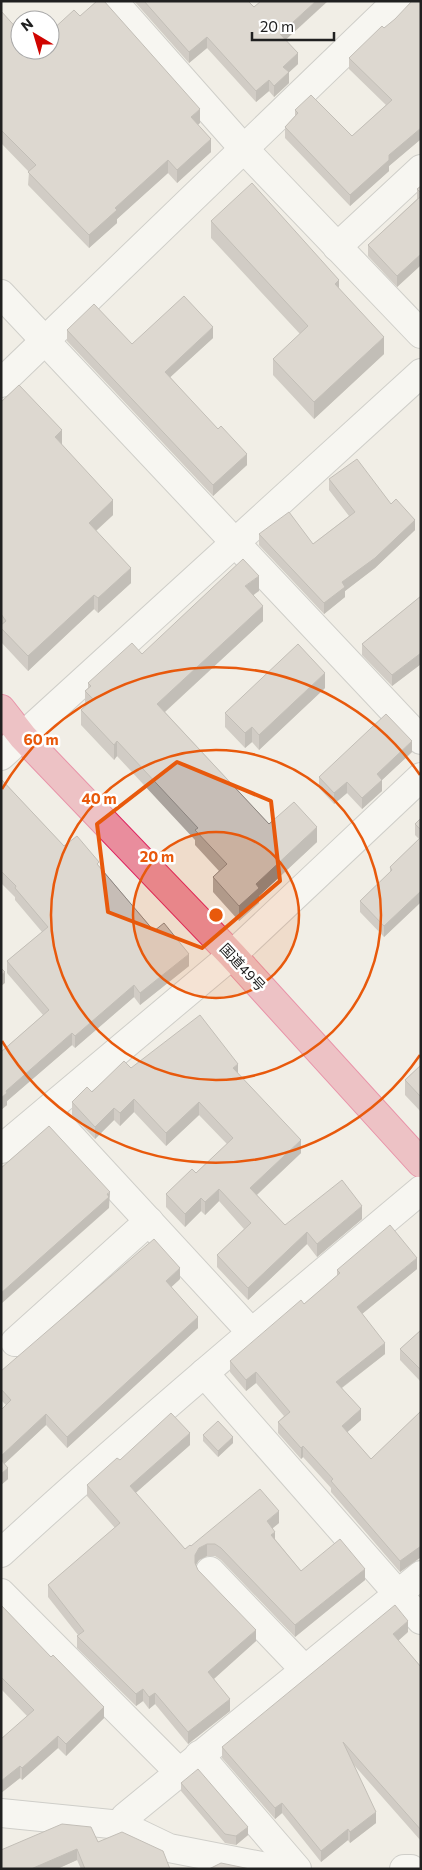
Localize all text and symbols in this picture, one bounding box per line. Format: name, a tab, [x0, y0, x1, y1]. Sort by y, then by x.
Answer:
north arrow	[10, 10, 60, 60]
scale bar	[252, 10, 334, 42]
text: N	[17, 14, 36, 34]
text: 20 m	[260, 17, 294, 35]
text: 60 m	[23, 730, 59, 748]
text: 40 m	[81, 789, 117, 807]
text: 20 m	[140, 847, 174, 865]
centre of rings	[207, 906, 225, 924]
street label: 国道49号	[217, 940, 269, 994]

